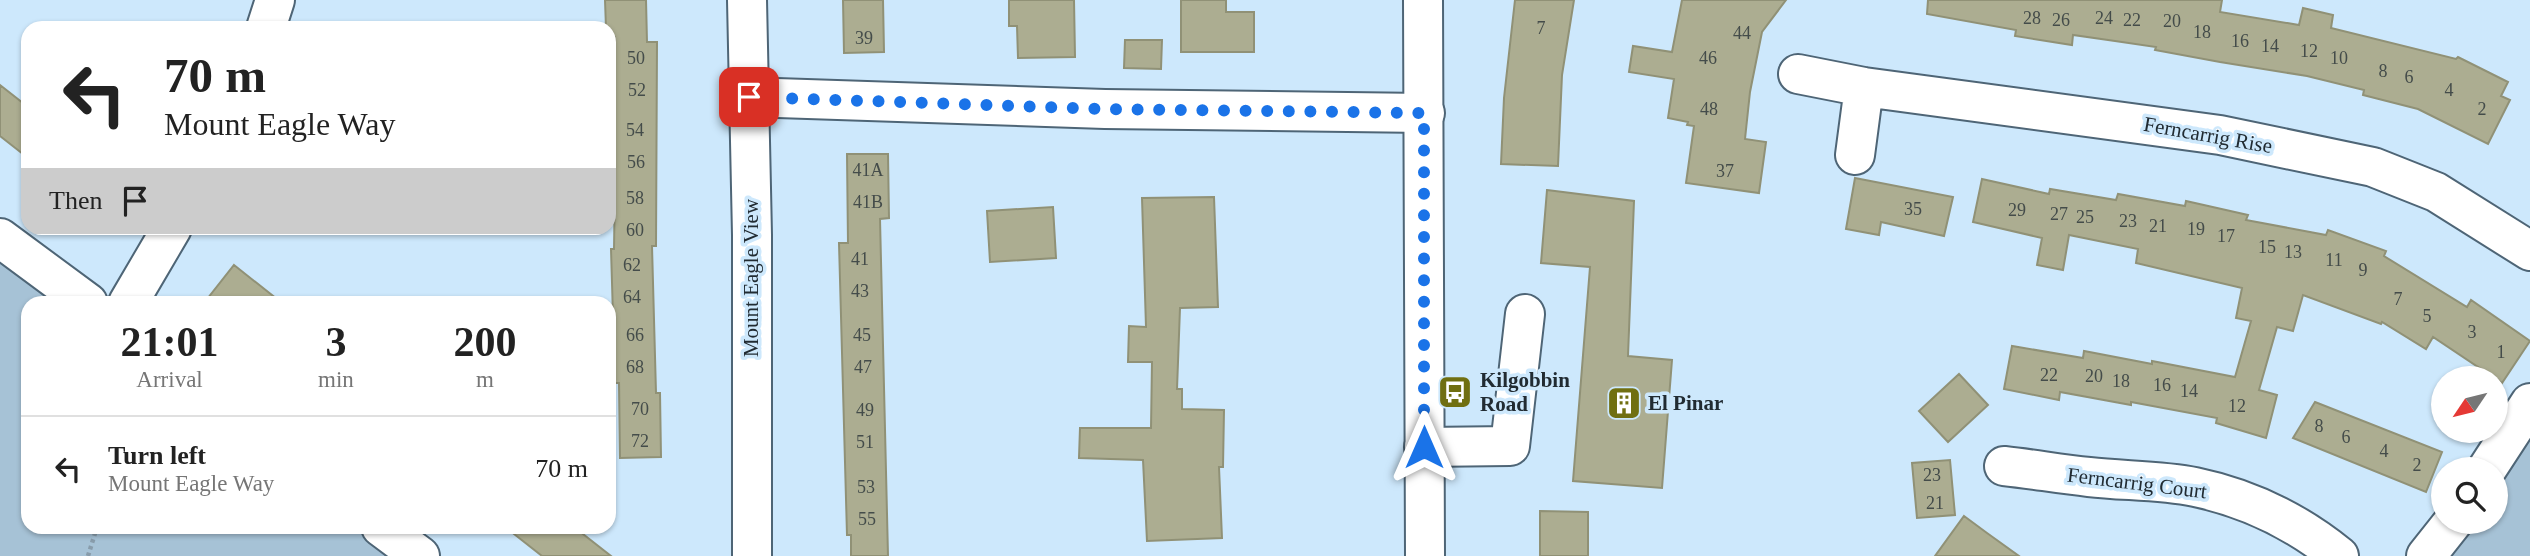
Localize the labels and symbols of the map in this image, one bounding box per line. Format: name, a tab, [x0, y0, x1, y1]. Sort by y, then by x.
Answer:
house number: 28	[2023, 8, 2041, 28]
house number: 24	[2095, 8, 2113, 28]
house number: 26	[2052, 10, 2070, 30]
house number: 22	[2123, 10, 2141, 30]
house number: 20	[2163, 11, 2181, 31]
house number: 7	[1537, 18, 1546, 38]
house number: 18	[2193, 22, 2211, 42]
house number: 44	[1733, 23, 1751, 43]
house number: 39	[855, 28, 873, 48]
house number: 16	[2231, 31, 2249, 51]
house number: 14	[2261, 36, 2279, 56]
house number: 12	[2300, 41, 2318, 61]
house number: 50	[627, 48, 645, 68]
house number: 46	[1699, 48, 1717, 68]
house number: 10	[2330, 48, 2348, 68]
house number: 8	[2379, 61, 2388, 81]
pin	[719, 67, 779, 127]
house number: 6	[2405, 67, 2414, 87]
house number: 52	[628, 80, 646, 100]
house number: 4	[2445, 80, 2454, 100]
house number: 48	[1700, 99, 1718, 119]
house number: 2	[2478, 99, 2487, 119]
street label: Ferncarrig Rise	[2142, 112, 2274, 158]
house number: 54	[626, 120, 644, 140]
house number: 56	[627, 152, 645, 172]
house number: 41A	[853, 160, 884, 180]
house number: 37	[1716, 161, 1734, 181]
house number: 58	[626, 188, 644, 208]
house number: 41B	[853, 192, 883, 212]
street label: Mount Eagle View	[739, 198, 763, 357]
house number: 35	[1904, 199, 1922, 219]
house number: 29	[2008, 200, 2026, 220]
house number: 27	[2050, 204, 2068, 224]
house number: 25	[2076, 207, 2094, 227]
house number: 23	[2119, 211, 2137, 231]
house number: 21	[2149, 216, 2167, 236]
house number: 19	[2187, 219, 2205, 239]
house number: 60	[626, 220, 644, 240]
house number: 17	[2217, 226, 2235, 246]
house number: 15	[2258, 237, 2276, 257]
house number: 13	[2284, 242, 2302, 262]
house number: 41	[851, 249, 869, 269]
house number: 11	[2325, 250, 2343, 270]
house number: 62	[623, 255, 641, 275]
house number: 9	[2359, 260, 2368, 280]
house number: 43	[851, 281, 869, 301]
house number: 64	[623, 287, 641, 307]
house number: 7	[2394, 289, 2403, 309]
house number: 5	[2423, 306, 2432, 326]
house number: 3	[2468, 322, 2477, 342]
house number: 66	[626, 325, 644, 345]
house number: 45	[853, 325, 871, 345]
house number: 1	[2497, 342, 2506, 362]
house number: 68	[626, 357, 644, 377]
house number: 47	[854, 357, 872, 377]
house number: 22	[2040, 365, 2058, 385]
house number: 20	[2085, 366, 2103, 386]
north arrow	[2431, 366, 2508, 443]
place label: Kilgobbin Road	[1480, 368, 1570, 416]
house number: 18	[2112, 371, 2130, 391]
bus stop icon: Kilgobbin Road	[1436, 373, 1474, 411]
house number: 16	[2153, 375, 2171, 395]
house number: 14	[2180, 381, 2198, 401]
building icon: El Pinar	[1605, 384, 1643, 422]
place label: El Pinar	[1648, 391, 1723, 415]
house number: 12	[2228, 396, 2246, 416]
house number: 70	[631, 399, 649, 419]
house number: 49	[856, 400, 874, 420]
position arrow	[1387, 410, 1461, 484]
house number: 8	[2315, 416, 2324, 436]
house number: 6	[2342, 427, 2351, 447]
house number: 72	[631, 431, 649, 451]
house number: 51	[856, 432, 874, 452]
house number: 4	[2380, 441, 2389, 461]
house number: 2	[2413, 455, 2422, 475]
street label: Ferncarrig Court	[2066, 463, 2208, 503]
house number: 23	[1923, 465, 1941, 485]
house number: 53	[857, 477, 875, 497]
house number: 21	[1926, 493, 1944, 513]
house number: 55	[858, 509, 876, 529]

